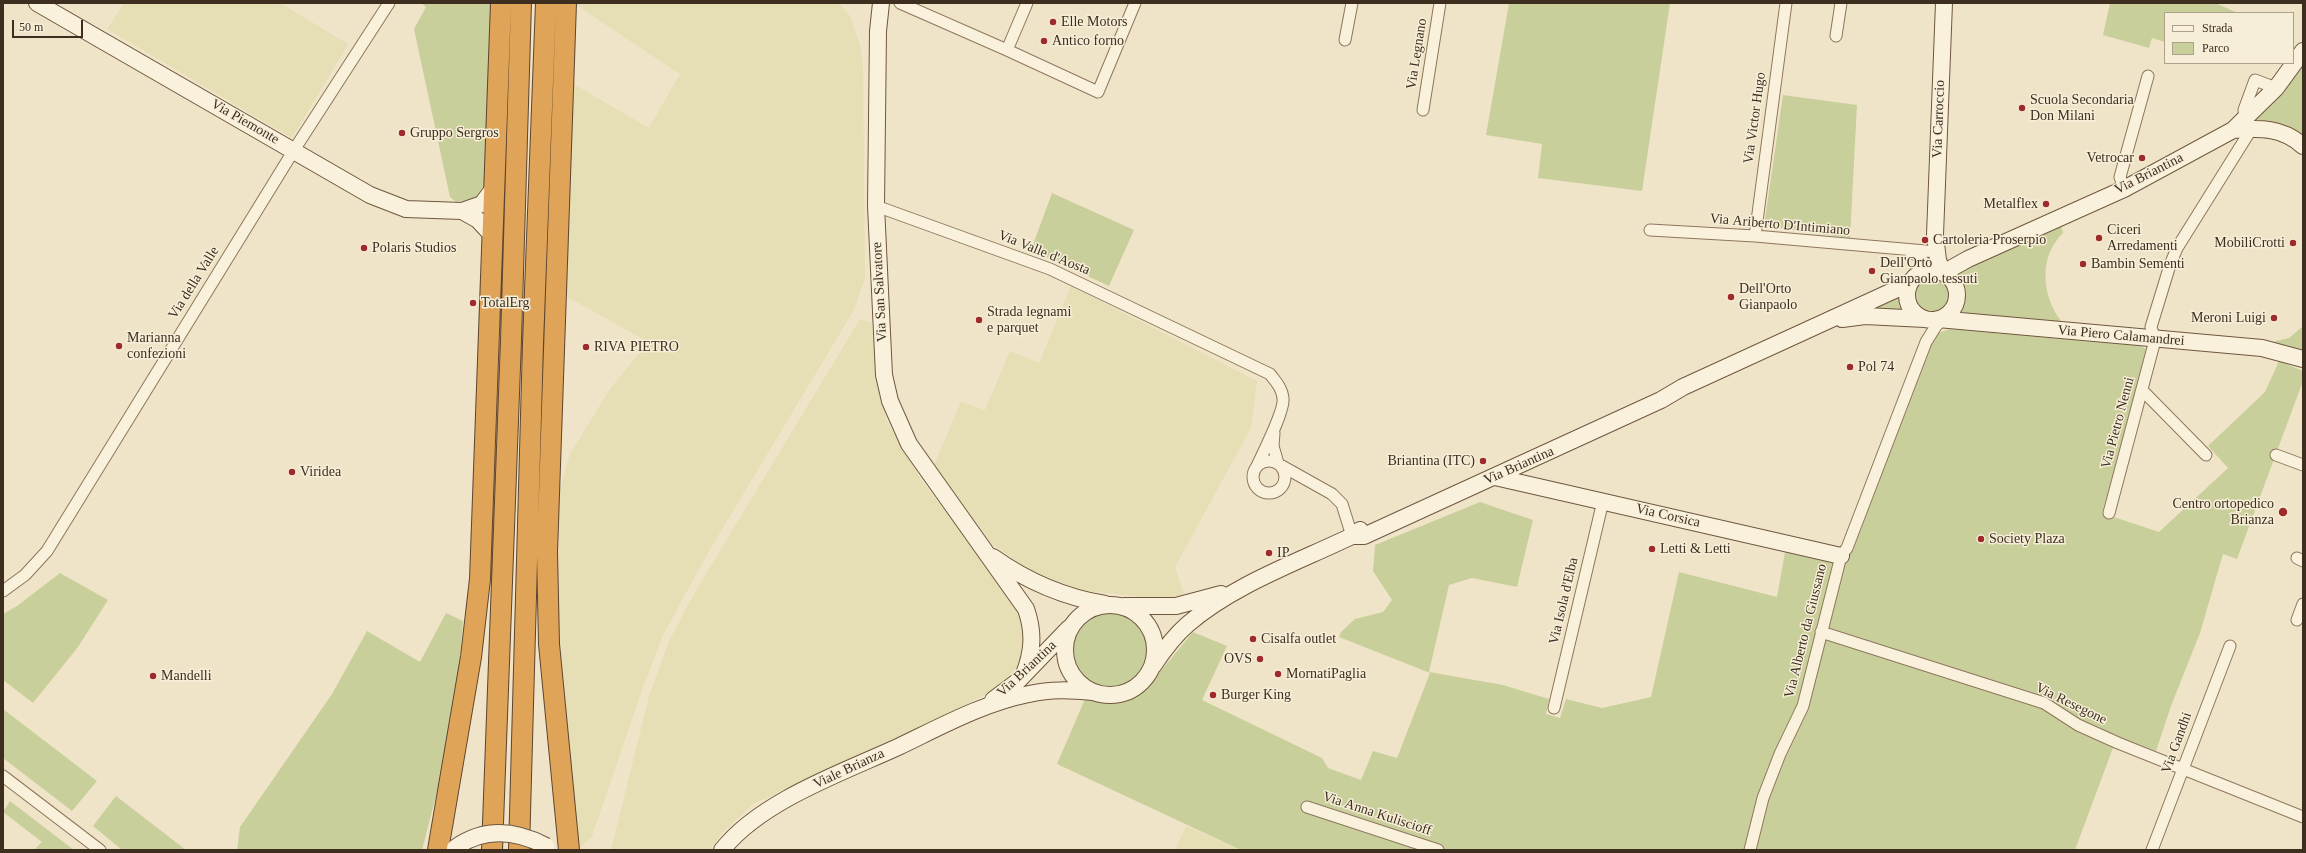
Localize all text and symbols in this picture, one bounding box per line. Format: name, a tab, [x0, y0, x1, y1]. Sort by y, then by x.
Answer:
scale bar	[14, 12, 85, 38]
legend	[2164, 12, 2294, 64]
place label: Elle Motors	[1061, 14, 1127, 30]
marker: Elle Motors	[1048, 17, 1058, 27]
street label: Via Legnano	[1403, 17, 1431, 91]
text: 50 m	[19, 20, 43, 34]
text: Strada	[2202, 21, 2233, 35]
place label: Antico forno	[1052, 33, 1124, 49]
marker: Antico forno	[1039, 36, 1049, 46]
text: Parco	[2202, 41, 2229, 55]
street label: Via Victor Hugo	[1740, 71, 1770, 165]
street label: Via Carroccio	[1929, 80, 1949, 158]
place label: Scuola Secondaria Don Milani	[2030, 92, 2134, 124]
street label: Via Piemonte	[208, 96, 282, 148]
marker: Scuola Secondaria Don Milani	[2017, 103, 2027, 113]
place label: Gruppo Sergros	[410, 125, 499, 141]
marker: Gruppo Sergros	[397, 128, 407, 138]
street label: Via Briantina	[2112, 149, 2186, 199]
place label: Vetrocar	[2087, 150, 2134, 166]
marker: Vetrocar	[2137, 153, 2147, 163]
place label: Metalflex	[1984, 196, 2038, 212]
marker: Metalflex	[2041, 199, 2051, 209]
street label: Via Ariberto D'Intimiano	[1709, 210, 1851, 240]
place label: Ciceri Arredamenti	[2107, 222, 2178, 254]
street label: Via Valle d'Aosta	[996, 227, 1092, 279]
place label: Cartoleria Proserpio	[1933, 232, 2046, 248]
marker: Ciceri Arredamenti	[2094, 233, 2104, 243]
marker: Cartoleria Proserpio	[1920, 235, 1930, 245]
place label: MobiliCrotti	[2214, 235, 2285, 251]
marker: MobiliCrotti	[2288, 238, 2298, 248]
place label: Polaris Studios	[372, 240, 456, 256]
street label: Via San Salvatore	[869, 242, 891, 342]
marker: Polaris Studios	[359, 243, 369, 253]
street label: Via della Valle	[165, 244, 223, 322]
place label: Dell'Orto Gianpaolo tessuti	[1880, 255, 1978, 288]
place label: Bambin Sementi	[2091, 256, 2185, 272]
marker: Bambin Sementi	[2078, 259, 2088, 269]
marker: Dell'Orto Gianpaolo tessuti	[1867, 266, 1877, 276]
place label: Dell'Orto Gianpaolo	[1739, 281, 1797, 314]
marker: Dell'Orto Gianpaolo	[1726, 292, 1736, 302]
place label: TotalErg	[481, 295, 530, 311]
marker: TotalErg	[468, 298, 478, 308]
place label: Strada legnami e parquet	[987, 304, 1071, 336]
place label: Meroni Luigi	[2191, 310, 2266, 326]
marker: Meroni Luigi	[2269, 313, 2279, 323]
marker: Strada legnami e parquet	[974, 315, 984, 325]
street label: Via Piero Calamandrei	[2057, 322, 2185, 350]
place label: Marianna confezioni	[127, 330, 186, 362]
place label: RIVA PIETRO	[594, 339, 679, 355]
marker: Marianna confezioni	[114, 341, 124, 351]
marker: RIVA PIETRO	[581, 342, 591, 352]
place label: Pol 74	[1858, 359, 1894, 375]
marker: Pol 74	[1845, 362, 1855, 372]
street label: Via Pietro Nenni	[2098, 375, 2138, 471]
street label: Via Briantina	[1481, 443, 1557, 489]
place label: Briantina (ITC)	[1388, 453, 1475, 469]
marker: Briantina (ITC)	[1478, 456, 1488, 466]
place label: Viridea	[300, 464, 341, 480]
marker: Viridea	[287, 467, 297, 477]
place label: Centro ortopedico Brianza	[2173, 496, 2274, 528]
street label: Via Corsica	[1634, 500, 1702, 532]
marker: Centro ortopedico Brianza	[2277, 506, 2289, 518]
place label: Society Plaza	[1989, 531, 2065, 547]
marker: Society Plaza	[1976, 534, 1986, 544]
place label: Letti & Letti	[1660, 541, 1731, 557]
marker: Letti & Letti	[1647, 544, 1657, 554]
place label: IP	[1277, 545, 1289, 561]
marker: IP	[1264, 548, 1274, 558]
street label: Via Isola d'Elba	[1546, 556, 1582, 646]
street label: Via Alberto da Giussano	[1781, 562, 1831, 700]
place label: Cisalfa outlet	[1261, 631, 1336, 647]
marker: Cisalfa outlet	[1248, 634, 1258, 644]
street label: Via Briantina	[994, 637, 1060, 701]
place label: OVS	[1224, 651, 1252, 667]
marker: OVS	[1255, 654, 1265, 664]
place label: MornatiPaglia	[1286, 666, 1366, 682]
place label: Mandelli	[161, 668, 212, 684]
marker: MornatiPaglia	[1273, 669, 1283, 679]
marker: Mandelli	[148, 671, 158, 681]
street label: Via Resegone	[2033, 680, 2109, 728]
place label: Burger King	[1221, 687, 1291, 703]
marker: Burger King	[1208, 690, 1218, 700]
street label: Via Gandhi	[2158, 710, 2196, 776]
street label: Viale Brianza	[811, 745, 887, 793]
street label: Via Anna Kuliscioff	[1321, 789, 1433, 839]

